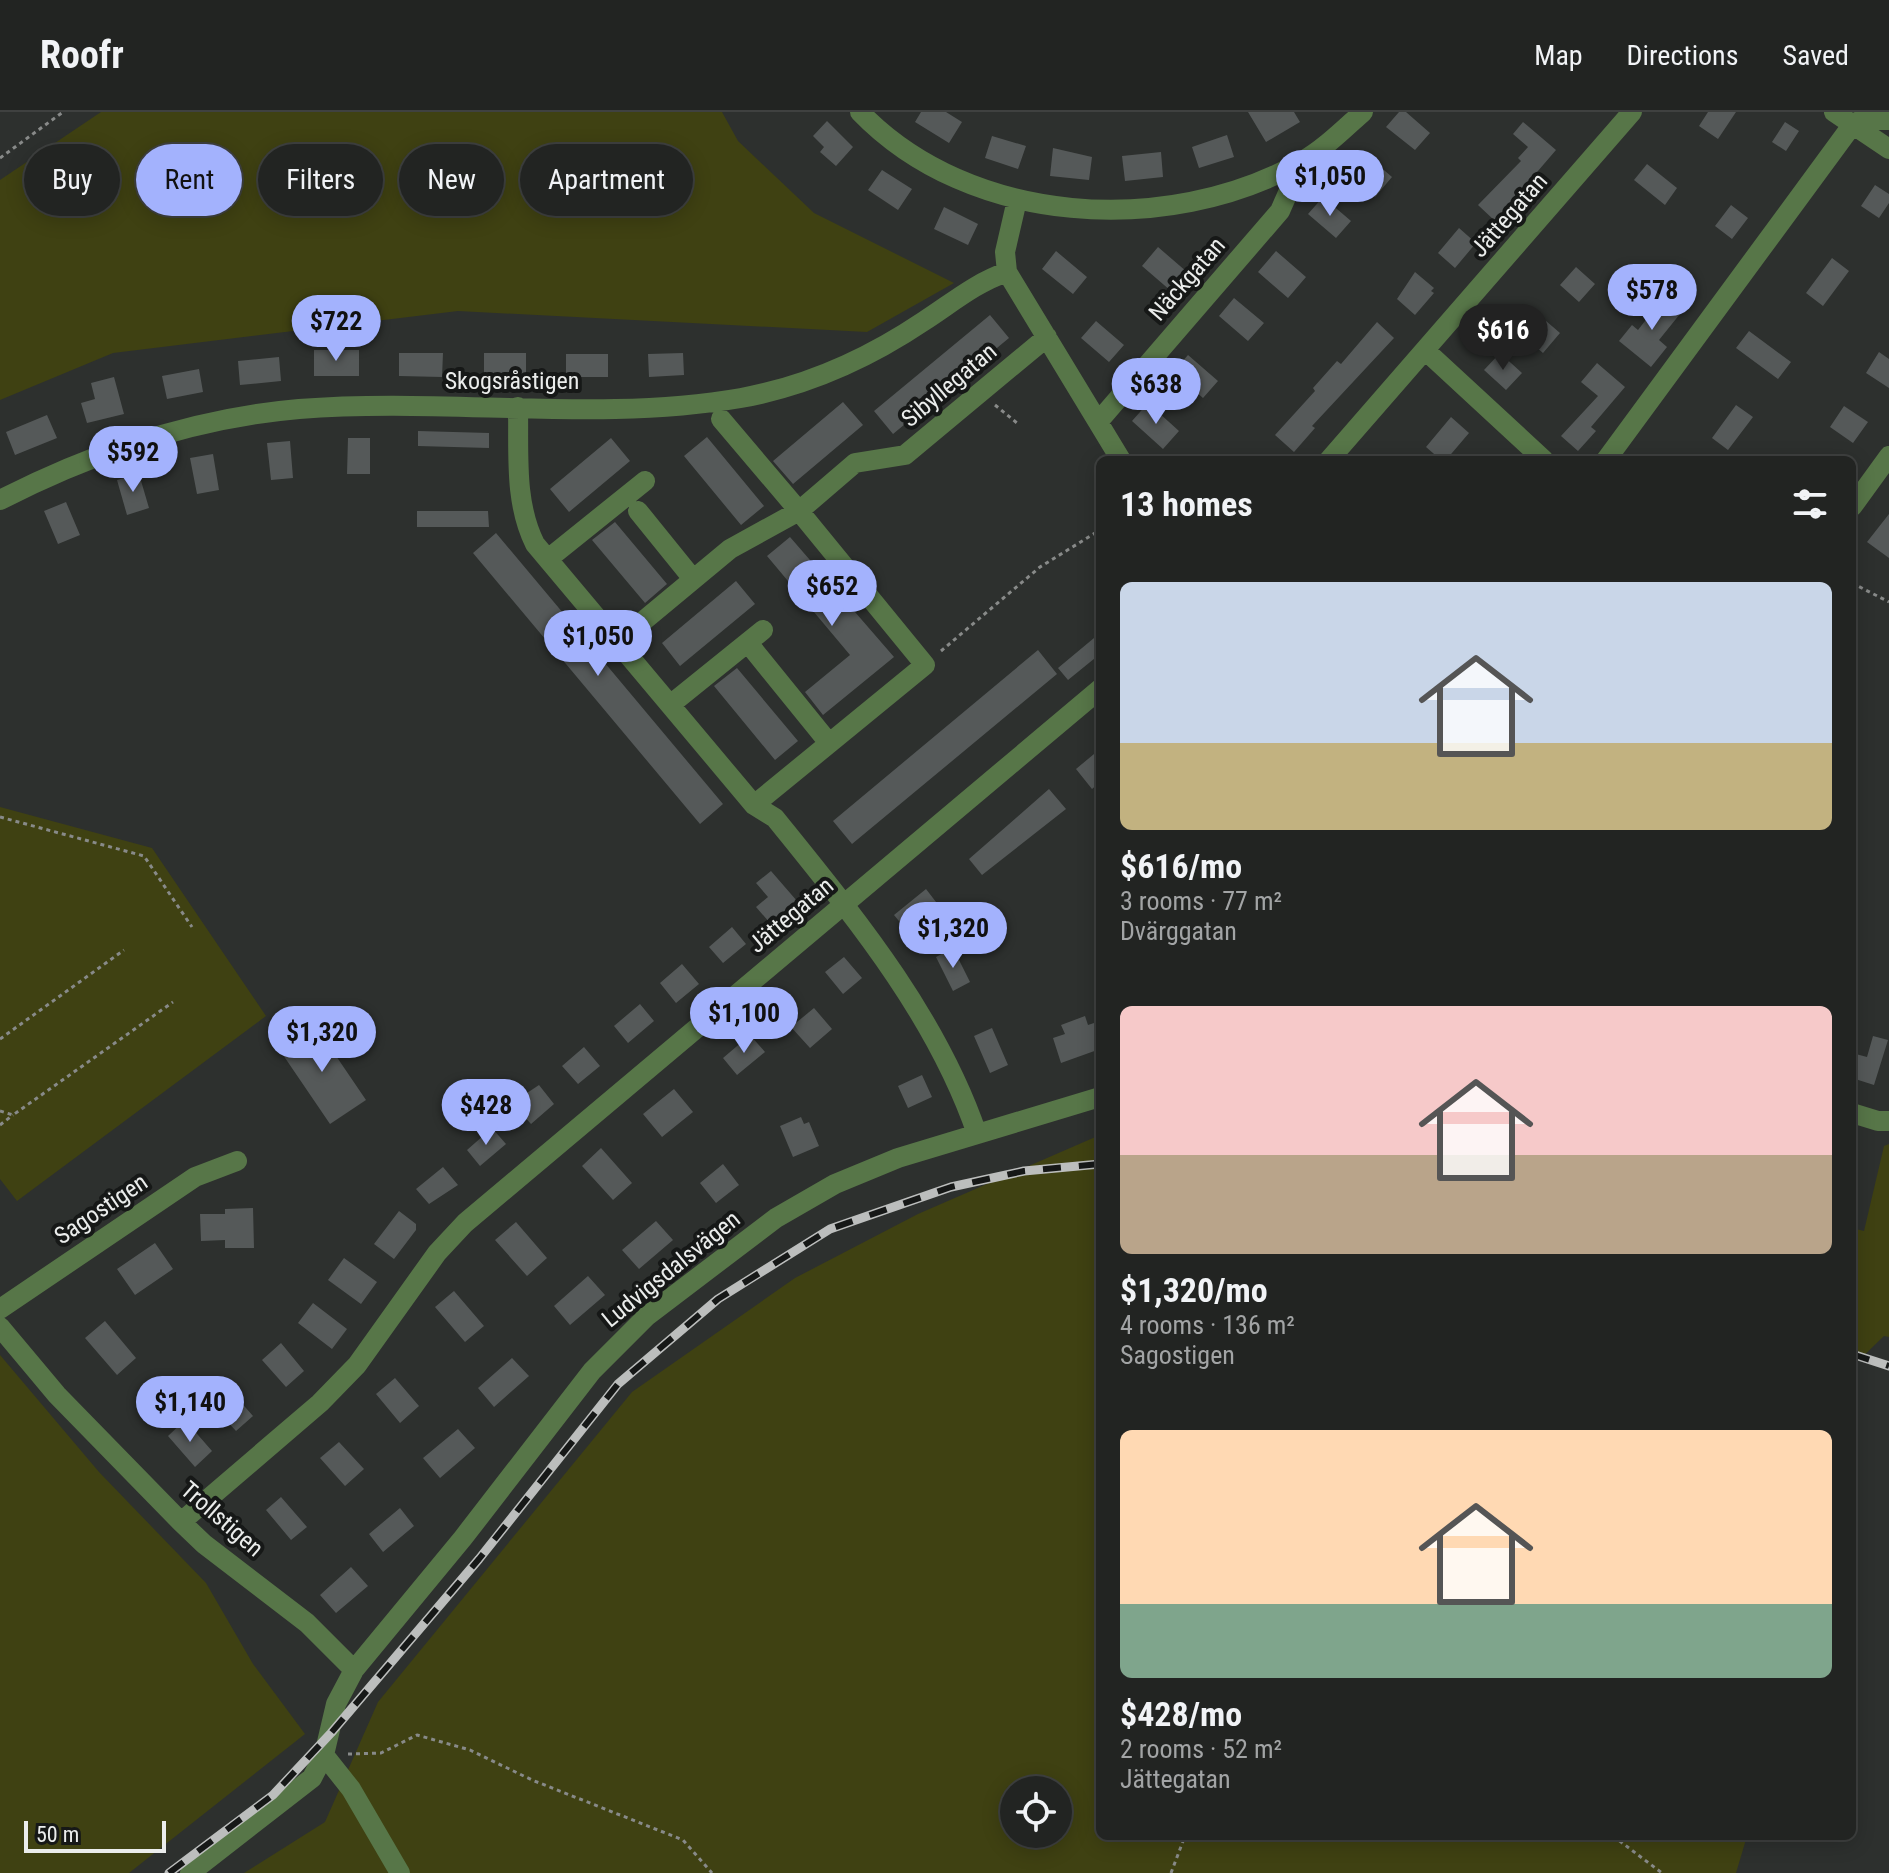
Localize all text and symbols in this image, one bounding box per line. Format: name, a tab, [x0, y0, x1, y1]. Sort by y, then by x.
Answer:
text: Roofr	[40, 33, 124, 77]
text: Map	[1534, 39, 1583, 72]
text: Directions	[1627, 39, 1738, 72]
text: Saved	[1782, 39, 1849, 72]
chip: Buy	[24, 144, 120, 216]
chip: Rent	[136, 144, 242, 216]
chip: Filters	[258, 144, 383, 216]
chip: New	[399, 144, 504, 216]
chip: Apartment	[520, 144, 693, 216]
pin: $1,050	[1265, 150, 1395, 218]
text: $1,050	[1294, 161, 1366, 191]
street label: Jättegatan	[1465, 167, 1553, 263]
street label: Näckgatan	[1143, 231, 1231, 327]
pin: $578	[1605, 264, 1699, 332]
text: $578	[1626, 275, 1678, 305]
pin: $722	[289, 295, 383, 363]
pin: $616	[1456, 304, 1550, 372]
text: $722	[310, 306, 362, 336]
text: $616	[1477, 315, 1529, 345]
street label: Sibyllegatan	[896, 337, 1002, 433]
pin: $638	[1109, 358, 1203, 426]
street label: Skogsråstigen	[445, 367, 579, 395]
text: $638	[1130, 369, 1182, 399]
pin: $592	[86, 426, 180, 494]
text: $592	[107, 437, 159, 467]
icon: filters	[1788, 482, 1832, 526]
text: 13 homes	[1120, 484, 1253, 524]
pin: $652	[785, 560, 879, 628]
text: $652	[806, 571, 858, 601]
pin: $1,050	[533, 610, 663, 678]
text: $1,050	[562, 621, 634, 651]
icon: home	[1404, 634, 1548, 778]
text: $616/mo	[1120, 846, 1242, 886]
street label: Jättegatan	[743, 871, 839, 959]
text: 3 rooms · 77 m²	[1120, 886, 1282, 916]
pin: $1,320	[888, 902, 1018, 970]
text: $1,320	[917, 913, 989, 943]
text: Dvärggatan	[1120, 916, 1237, 946]
pin: $1,100	[679, 987, 809, 1055]
text: $1,100	[708, 998, 780, 1028]
pin: $1,320	[257, 1006, 387, 1074]
text: $1,320	[286, 1017, 358, 1047]
icon: home	[1404, 1058, 1548, 1202]
pin: $428	[439, 1079, 533, 1147]
text: $428	[460, 1090, 512, 1120]
street label: Sagostigen	[49, 1168, 153, 1250]
street label: Ludvigsdalsvägen	[596, 1205, 746, 1333]
text: $1,320/mo	[1120, 1270, 1268, 1310]
text: 4 rooms · 136 m²	[1120, 1310, 1295, 1340]
text: Sagostigen	[1120, 1340, 1235, 1370]
pin: $1,140	[125, 1376, 255, 1444]
text: $1,140	[154, 1387, 226, 1417]
street label: Trollstigen	[175, 1476, 269, 1562]
icon: home	[1404, 1482, 1548, 1626]
text: $428/mo	[1120, 1694, 1242, 1734]
text: 2 rooms · 52 m²	[1120, 1734, 1282, 1764]
text: Jättegatan	[1120, 1764, 1231, 1794]
map controls	[1000, 1776, 1072, 1848]
button: locate	[1000, 1776, 1072, 1848]
scale bar	[24, 1817, 166, 1853]
text: 50 m	[36, 1822, 79, 1847]

